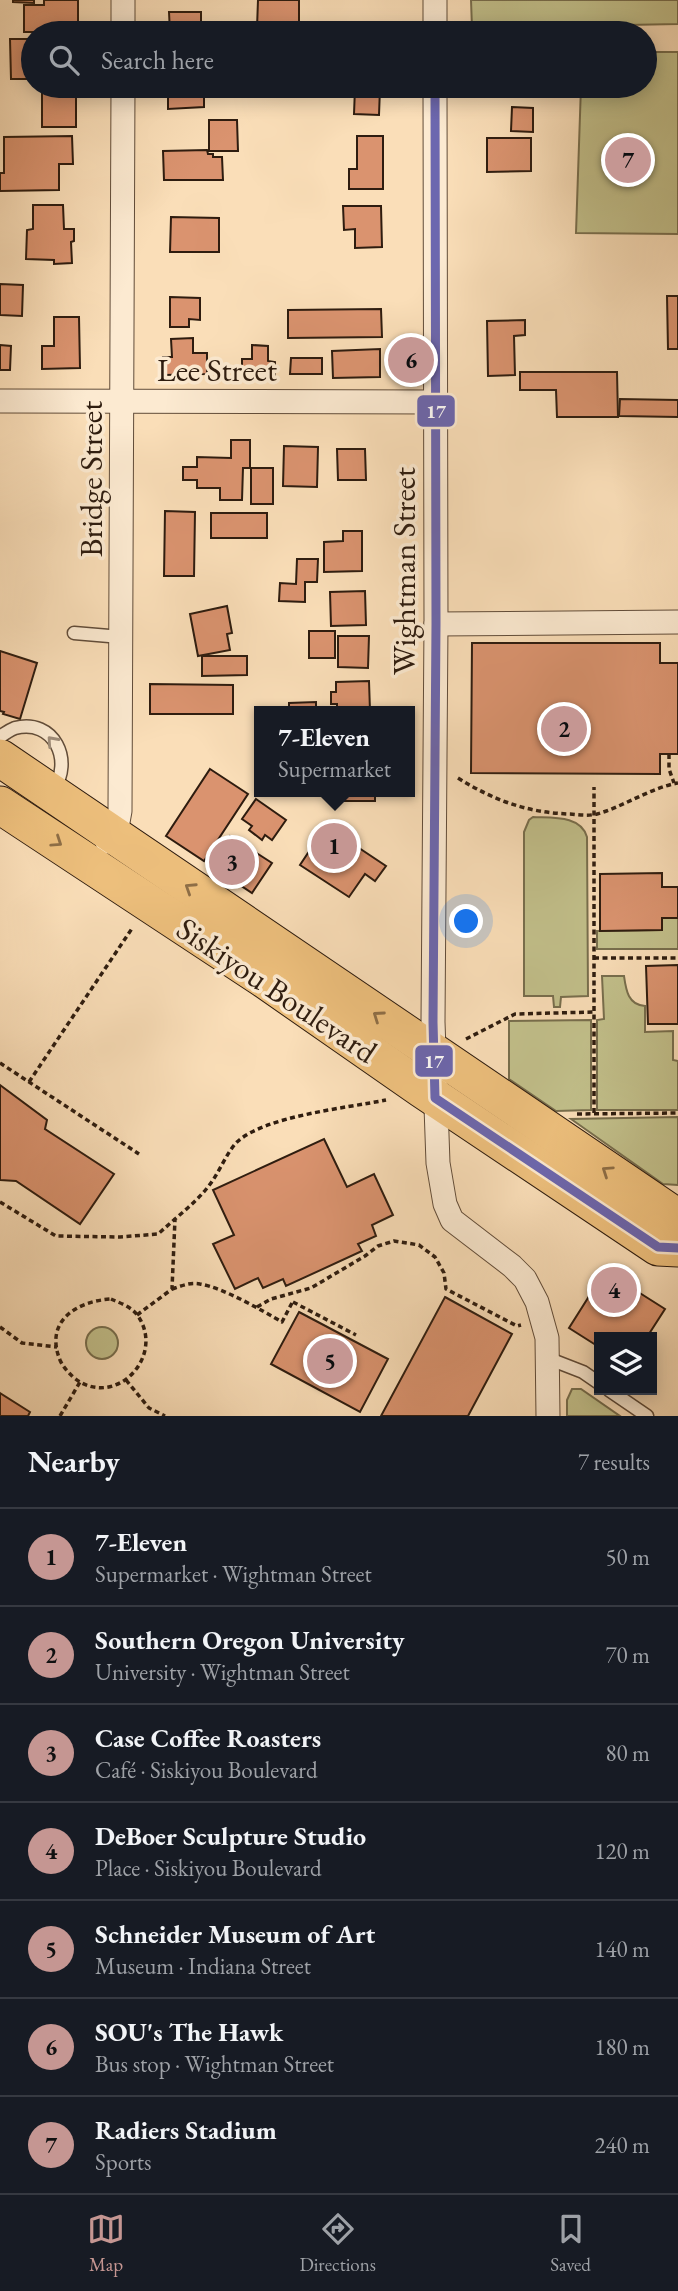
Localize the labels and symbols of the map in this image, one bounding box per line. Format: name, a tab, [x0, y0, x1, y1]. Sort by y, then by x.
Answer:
pin: 7	[605, 134, 651, 186]
pin: 6	[388, 334, 434, 386]
street label: Lee Street	[157, 349, 277, 391]
line badge: 17	[416, 394, 456, 428]
text: 17	[426, 399, 447, 424]
street label: Bridge Street	[70, 401, 112, 557]
street label: Wightman Street	[383, 467, 425, 675]
pin: 2	[541, 703, 587, 755]
one-way arrow	[48, 736, 60, 749]
pin: 1	[311, 820, 357, 872]
one-way arrow	[49, 834, 62, 846]
pin: 3	[209, 836, 255, 888]
one-way arrow	[185, 883, 198, 896]
your location	[449, 904, 483, 938]
street label: Siskiyou Boulevard	[169, 907, 386, 1073]
one-way arrow	[373, 1012, 386, 1024]
line badge: 17	[414, 1044, 454, 1078]
text: 17	[424, 1049, 445, 1074]
one-way arrow	[602, 1167, 615, 1179]
pin: 4	[591, 1264, 637, 1316]
pin: 5	[307, 1335, 353, 1387]

